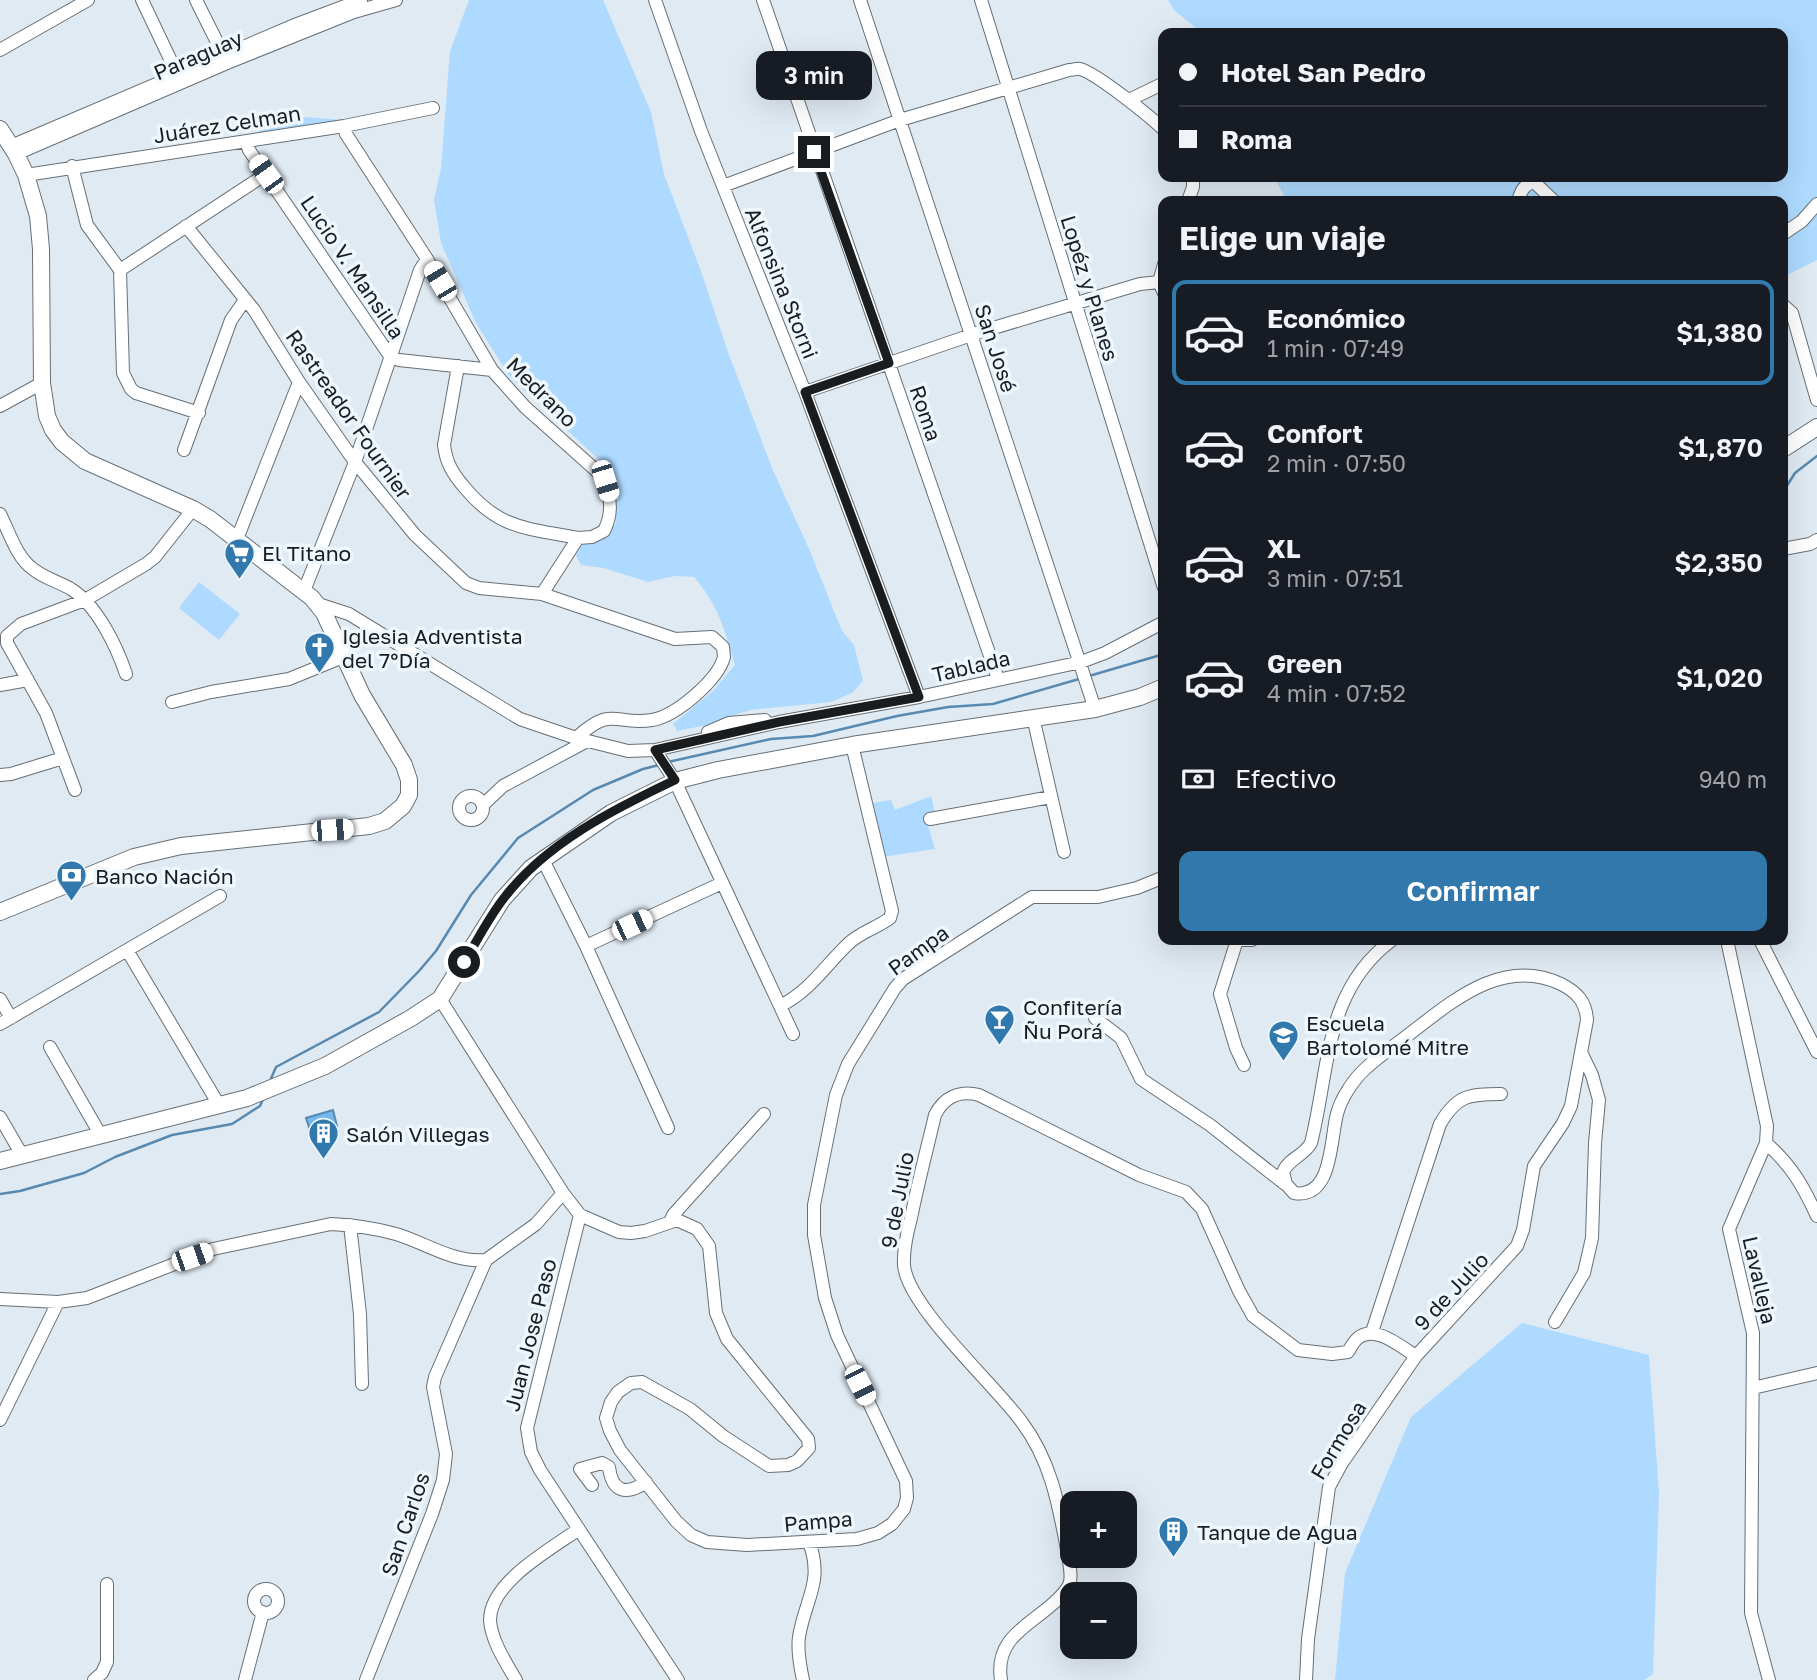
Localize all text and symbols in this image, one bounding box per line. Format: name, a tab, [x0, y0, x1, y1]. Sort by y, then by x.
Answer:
street label: Paraguay	[150, 25, 247, 85]
callout: 3 min	[756, 51, 872, 100]
text: Hotel San Pedro	[1221, 57, 1426, 88]
text: 3 min	[784, 61, 844, 89]
street label: Juárez Celman	[151, 100, 303, 148]
text: Roma	[1221, 124, 1292, 155]
route end	[798, 136, 830, 168]
car	[246, 151, 287, 197]
street label: Lucio V. Mansilla	[295, 190, 411, 344]
street label: Alfonsina Storni	[740, 204, 824, 362]
street label: Lopéz y Planes	[1055, 212, 1125, 364]
text: Elige un viaje	[1179, 219, 1386, 257]
car	[421, 258, 460, 304]
street label: San José	[970, 301, 1022, 395]
icon: car	[1183, 301, 1246, 364]
text: Económico	[1267, 303, 1405, 334]
text: $1,380	[1676, 317, 1763, 348]
street label: Rastreador Fournier	[281, 324, 417, 504]
text: 1 min · 07:49	[1267, 334, 1404, 362]
street label: Medrano	[502, 352, 582, 432]
street label: Roma	[904, 382, 948, 444]
icon: car	[1183, 416, 1246, 479]
text: Confort	[1267, 418, 1363, 449]
text: $1,870	[1678, 432, 1763, 463]
text: 2 min · 07:50	[1267, 449, 1406, 477]
car	[589, 458, 622, 504]
icon: car	[1183, 531, 1246, 594]
text: XL	[1267, 533, 1301, 564]
supermarket icon: El Titano	[222, 536, 256, 580]
place label: El Titano	[262, 540, 351, 566]
text: $2,350	[1674, 547, 1763, 578]
text: 3 min · 07:51	[1267, 564, 1403, 592]
place label: Iglesia Adventista del 7°Día	[342, 623, 523, 673]
church icon: Iglesia Adventista del 7°Día	[302, 631, 336, 675]
street label: Tablada	[929, 644, 1013, 688]
icon: car	[1183, 646, 1246, 709]
text: Green	[1267, 648, 1342, 679]
text: $1,020	[1676, 662, 1763, 693]
text: 4 min · 07:52	[1267, 679, 1406, 707]
icon: cash	[1179, 760, 1217, 798]
text: Efectivo	[1235, 763, 1336, 794]
text: 940 m	[1699, 765, 1767, 793]
car	[311, 818, 354, 842]
button: Confirmar	[1179, 851, 1767, 931]
bank icon: Banco Nación	[55, 859, 89, 903]
place label: Banco Nación	[95, 863, 234, 889]
car	[609, 907, 656, 943]
street label: Pampa	[883, 919, 953, 981]
route start	[448, 946, 480, 978]
place label: Confitería Ñu Porá	[1023, 994, 1122, 1044]
bar icon: Confitería Ñu Porá	[983, 1002, 1017, 1046]
place label: Escuela Bartolomé Mitre	[1306, 1010, 1469, 1060]
school or university icon: Escuela Bartolomé Mitre	[1266, 1018, 1300, 1062]
building icon: Salón Villegas	[306, 1117, 340, 1161]
place label: Salón Villegas	[346, 1121, 490, 1147]
street label: 9 de Julio	[875, 1150, 919, 1250]
street label: Lavalleja	[1737, 1233, 1783, 1327]
car	[169, 1240, 216, 1274]
street label: 9 de Julio	[1408, 1246, 1494, 1336]
street label: Juan Jose Paso	[498, 1256, 562, 1414]
car	[842, 1362, 879, 1408]
street label: Formosa	[1304, 1396, 1372, 1484]
street label: San Carlos	[375, 1469, 435, 1579]
map controls	[1060, 1491, 1137, 1659]
button: +	[1060, 1491, 1137, 1568]
street label: Pampa	[783, 1505, 853, 1537]
building icon: Tanque de Agua	[1157, 1515, 1191, 1559]
place label: Tanque de Agua	[1197, 1519, 1358, 1545]
button: −	[1060, 1582, 1137, 1659]

